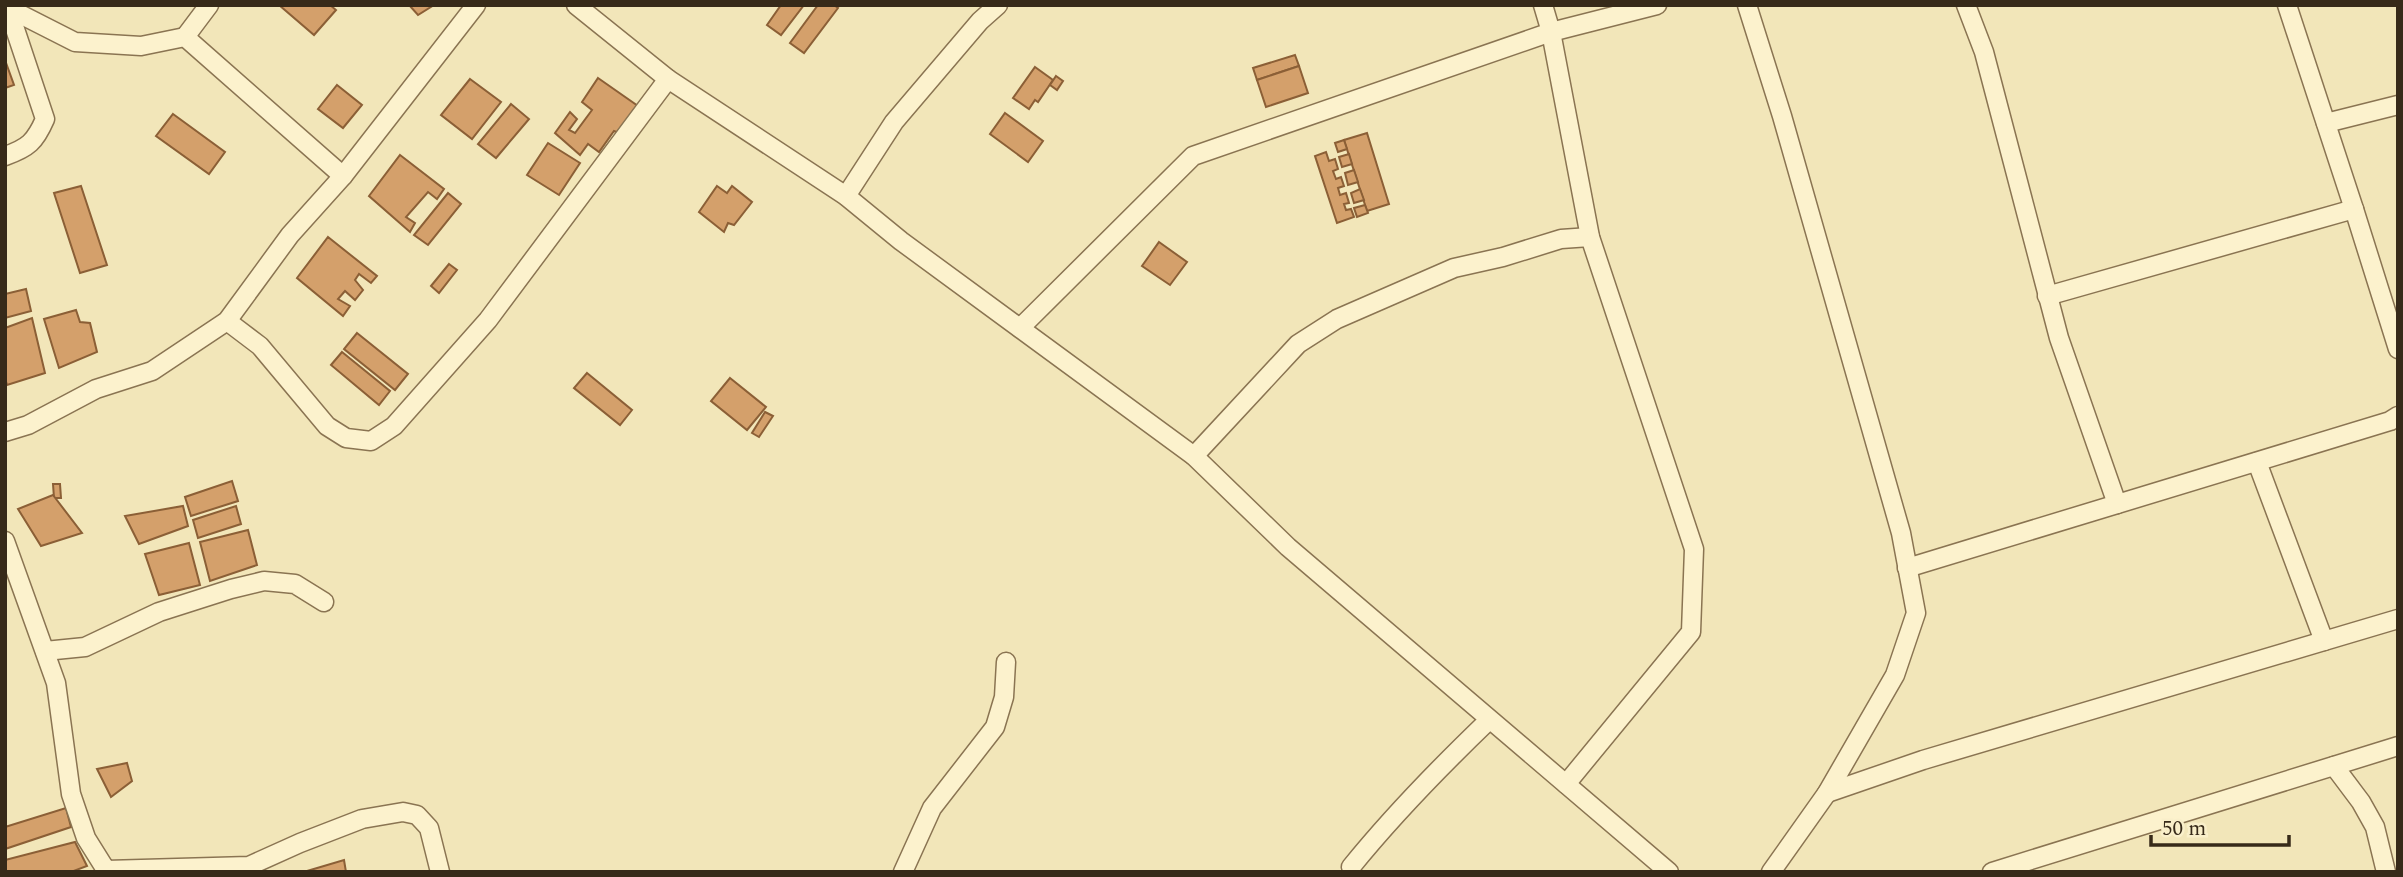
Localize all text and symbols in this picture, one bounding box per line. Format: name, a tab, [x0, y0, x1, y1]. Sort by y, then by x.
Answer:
scale bar	[2151, 804, 2289, 848]
text: 50 m	[2162, 813, 2206, 845]

